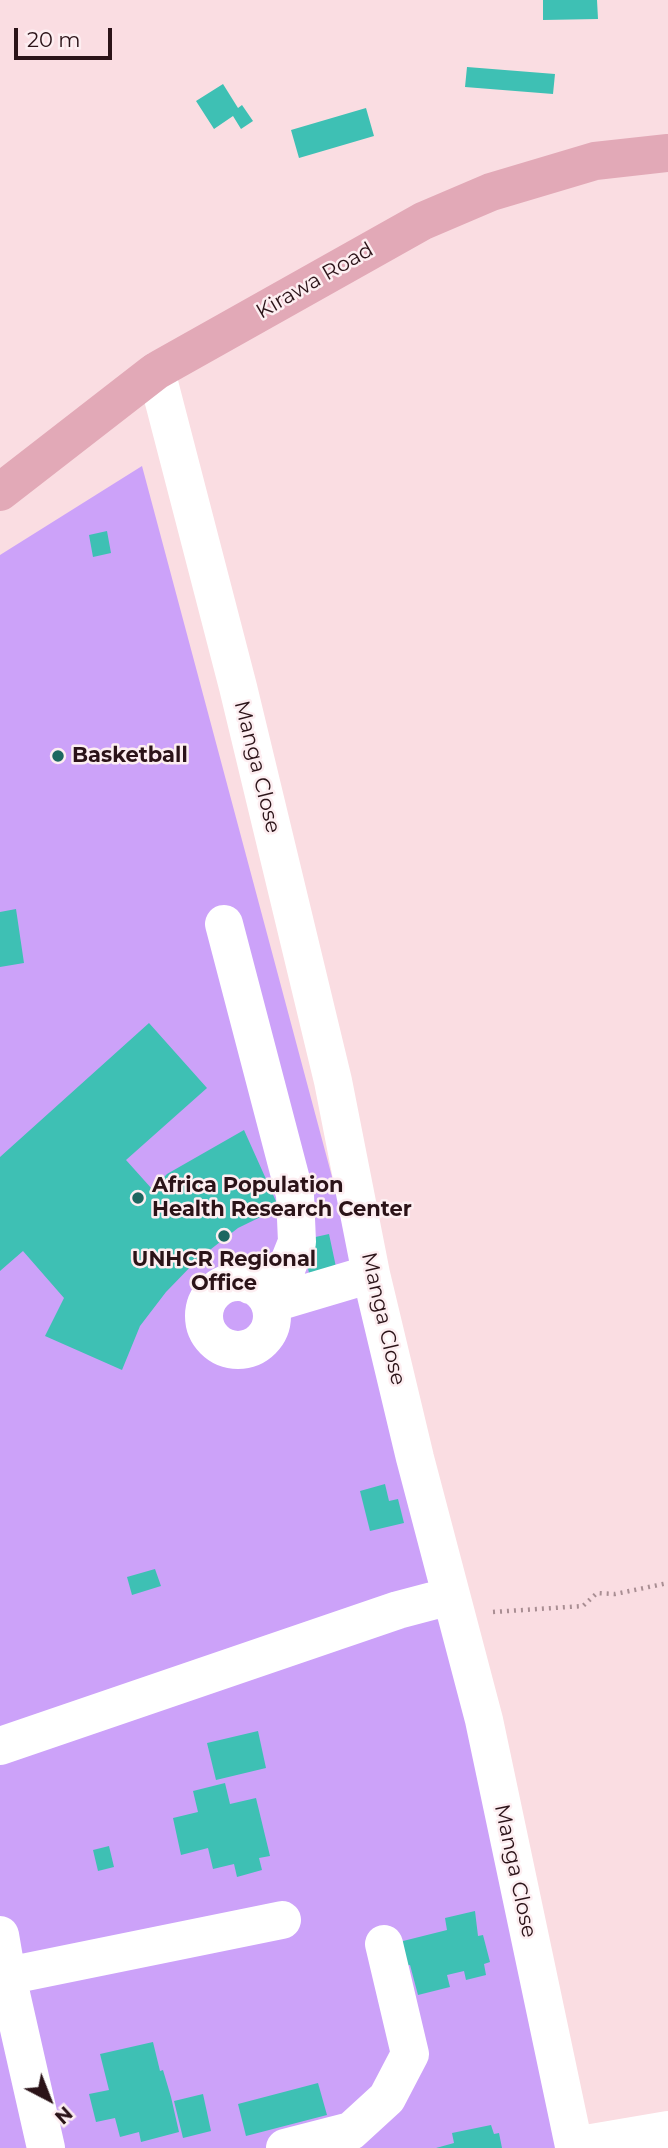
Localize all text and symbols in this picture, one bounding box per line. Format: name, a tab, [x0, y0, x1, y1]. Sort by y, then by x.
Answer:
scale bar	[18, 14, 116, 58]
text: 20 m	[27, 27, 81, 52]
street label: Kirawa Road	[252, 237, 378, 325]
street label: Manga Close	[228, 698, 286, 836]
place label: Basketball	[72, 743, 188, 769]
marker: Basketball	[50, 748, 66, 764]
place label: Africa Population Health Research Center	[152, 1173, 412, 1223]
marker: Africa Population Health Research Center	[130, 1190, 146, 1206]
marker: UNHCR Regional Office	[216, 1228, 232, 1244]
place label: UNHCR Regional Office	[132, 1247, 316, 1297]
street label: Manga Close	[355, 1250, 411, 1388]
street label: Manga Close	[489, 1802, 541, 1940]
north arrow	[14, 2064, 84, 2134]
text: N	[50, 2101, 77, 2129]

